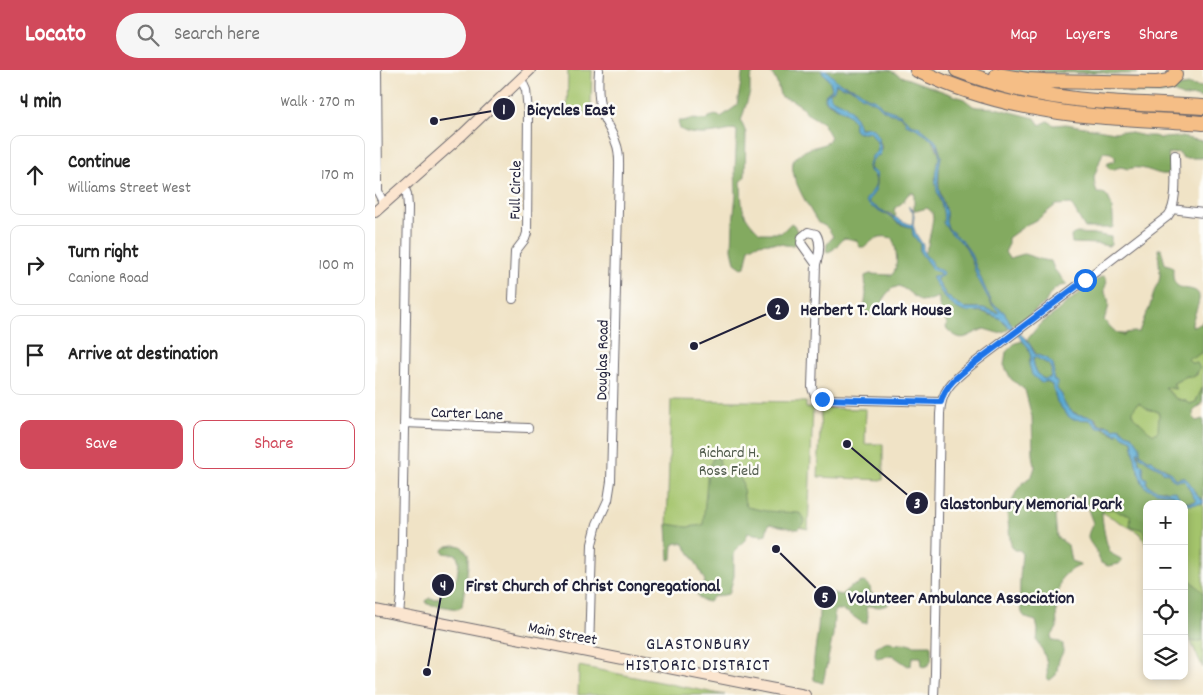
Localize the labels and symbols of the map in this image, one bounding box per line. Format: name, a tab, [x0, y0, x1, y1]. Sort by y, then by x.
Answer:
callout: Bicycles East	[491, 93, 625, 126]
text: Bicycles East	[527, 99, 616, 124]
text: 1	[502, 100, 506, 122]
street label: Full Circle	[504, 160, 529, 220]
route start	[1074, 269, 1097, 292]
callout: Herbert T. Clark House	[765, 292, 962, 325]
text: Herbert T. Clark House	[800, 299, 952, 324]
text: 2	[775, 300, 781, 322]
street label: Douglas Road	[591, 319, 616, 401]
route end	[811, 388, 834, 411]
street label: Carter Lane	[430, 402, 503, 427]
park label: Richard H. Ross Field	[699, 442, 759, 483]
callout: Glastonbury Memorial Park	[904, 486, 1132, 519]
text: Glastonbury Memorial Park	[940, 493, 1123, 518]
text: 3	[914, 494, 921, 516]
callout: First Church of Christ Congregational	[431, 568, 730, 601]
text: First Church of Christ Congregational	[466, 575, 721, 600]
text: 4	[440, 576, 446, 598]
callout: Volunteer Ambulance Association	[813, 580, 1084, 613]
text: Volunteer Ambulance Association	[848, 587, 1074, 612]
text: 5	[822, 588, 829, 610]
street label: Main Street	[526, 617, 599, 652]
district label: GLASTONBURY HISTORIC DISTRICT	[625, 633, 771, 679]

